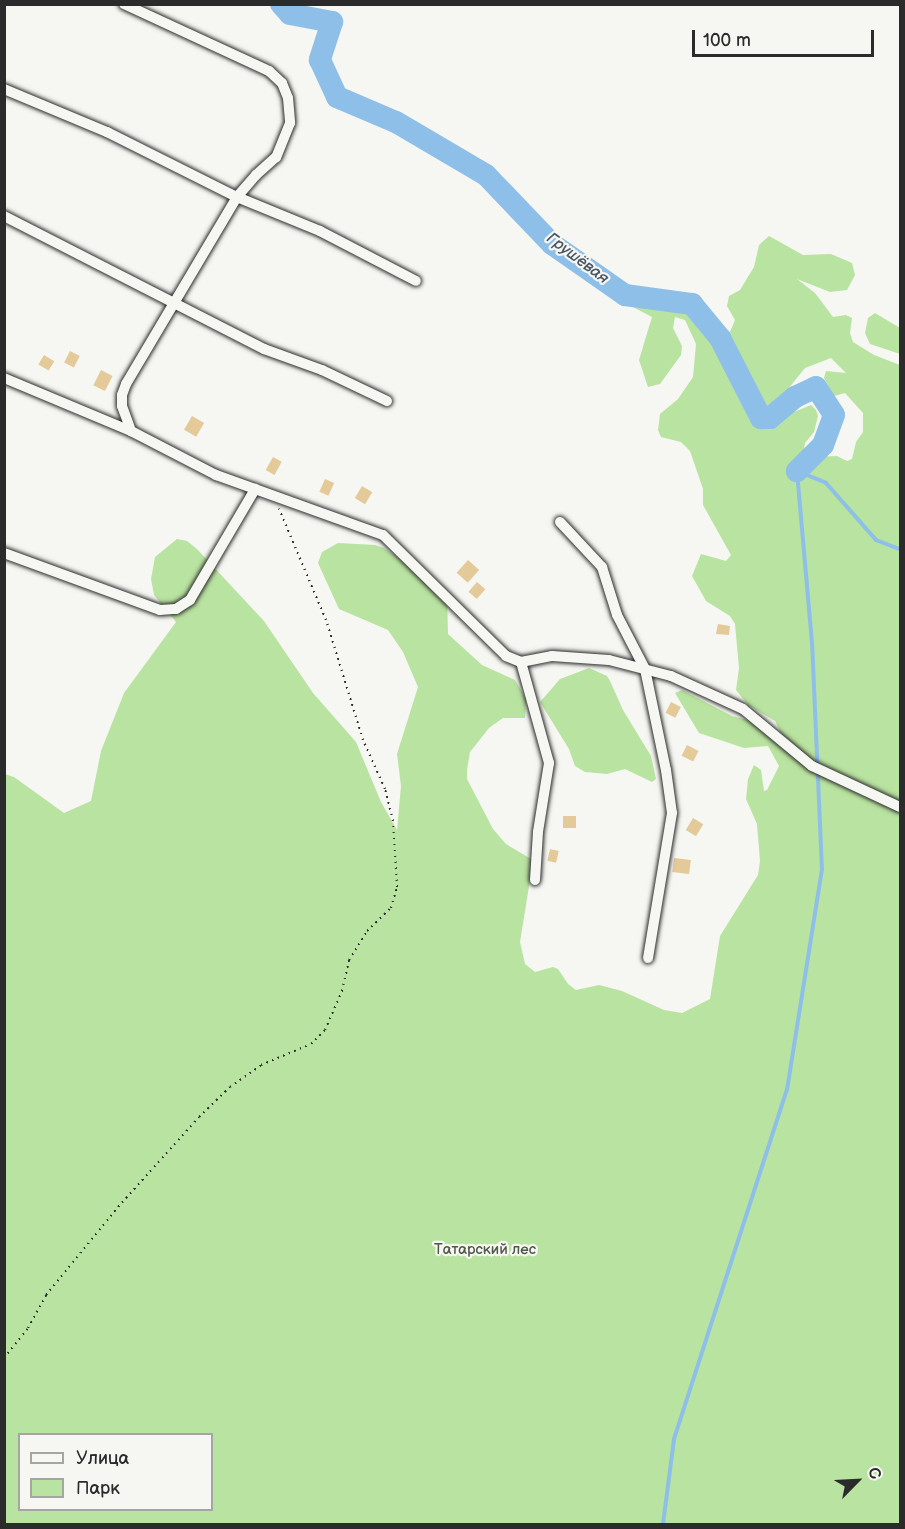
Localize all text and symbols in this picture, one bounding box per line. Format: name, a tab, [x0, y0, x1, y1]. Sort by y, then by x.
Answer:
scale bar	[695, 18, 876, 56]
text: 100 m	[703, 30, 751, 51]
water label: Грушёвая	[542, 229, 612, 289]
park label: Татарский лес	[434, 1241, 536, 1259]
legend	[18, 1433, 213, 1511]
text: Улица	[76, 1448, 129, 1469]
north arrow	[827, 1451, 887, 1511]
text: С	[863, 1465, 885, 1482]
text: Парк	[76, 1478, 120, 1499]

